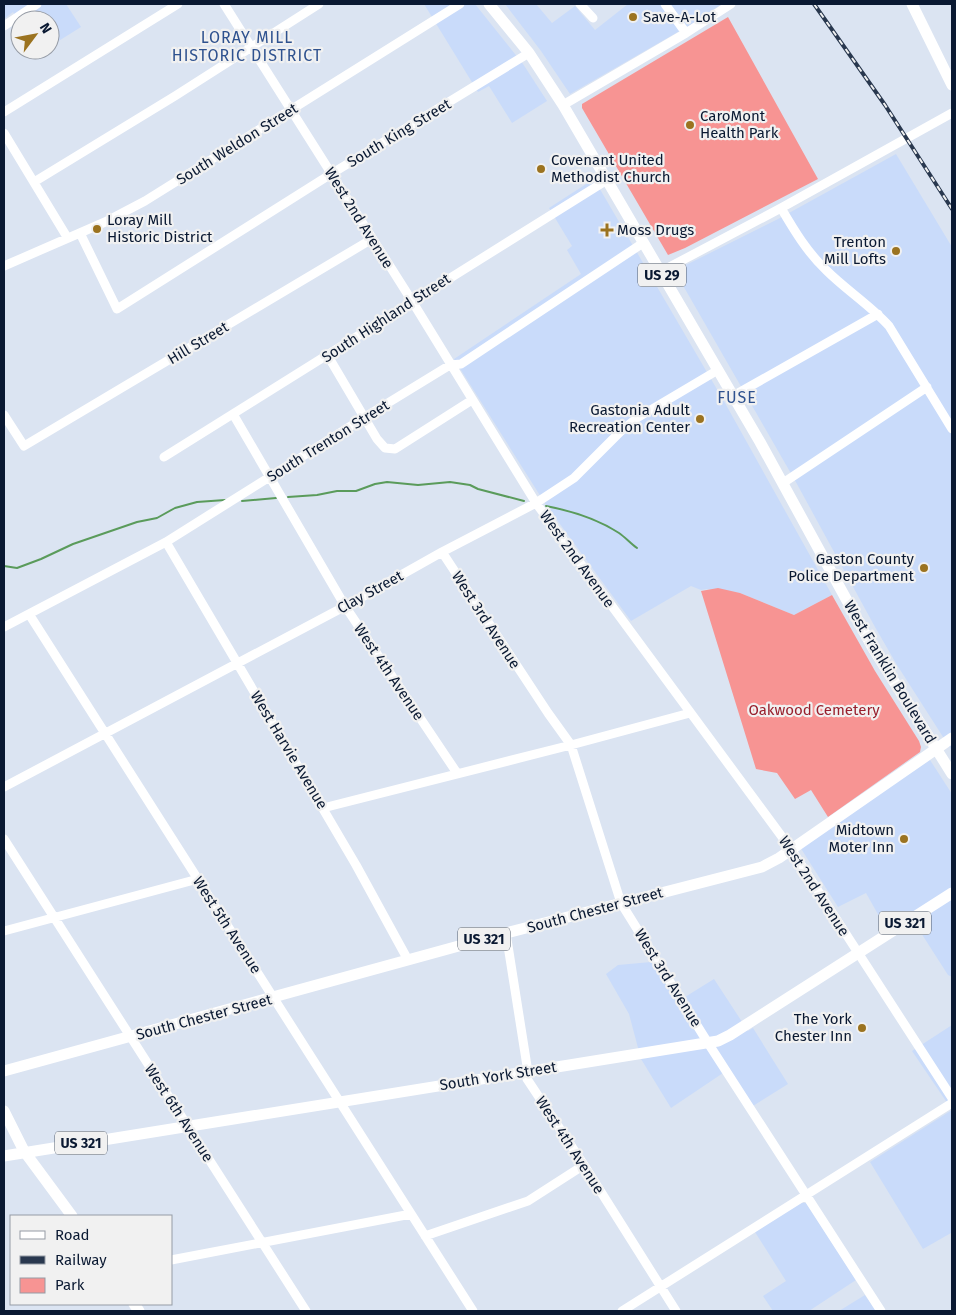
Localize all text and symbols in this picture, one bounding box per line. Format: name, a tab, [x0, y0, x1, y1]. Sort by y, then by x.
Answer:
place label: Save-A-Lot	[643, 8, 717, 26]
north arrow	[10, 10, 60, 60]
marker: Save-A-Lot	[627, 11, 639, 23]
text: N	[36, 20, 55, 37]
district label: LORAY MILL HISTORIC DISTRICT	[172, 28, 322, 65]
street label: South King Street	[344, 95, 455, 171]
street label: South Weldon Street	[173, 99, 302, 189]
place label: CaroMont Health Park	[700, 107, 779, 142]
marker: CaroMont Health Park	[684, 119, 696, 131]
place label: Covenant United Methodist Church	[551, 151, 670, 186]
marker: Covenant United Methodist Church	[535, 163, 547, 175]
street label: West 2nd Avenue	[321, 164, 397, 272]
place label: Loray Mill Historic District	[107, 211, 213, 246]
place label: Moss Drugs	[617, 221, 694, 239]
marker: Loray Mill Historic District	[91, 223, 103, 235]
marker: Moss Drugs	[601, 224, 613, 236]
place label: Trenton Mill Lofts	[824, 233, 886, 268]
marker: Trenton Mill Lofts	[890, 245, 902, 257]
road number: US 29	[638, 264, 686, 286]
street label: South Highland Street	[318, 269, 454, 366]
street label: Hill Street	[164, 318, 232, 368]
district label: FUSE	[717, 388, 757, 407]
street label: South Trenton Street	[263, 396, 393, 486]
place label: Gastonia Adult Recreation Center	[569, 401, 691, 436]
marker: Gastonia Adult Recreation Center	[694, 413, 706, 425]
street label: West 2nd Avenue	[536, 507, 618, 611]
place label: Gaston County Police Department	[788, 550, 915, 585]
marker: Gaston County Police Department	[918, 562, 930, 574]
street label: Clay Street	[334, 566, 407, 617]
street label: West 3rd Avenue	[448, 568, 524, 672]
street label: West Franklin Boulevard	[840, 597, 940, 747]
street label: West 4th Avenue	[350, 620, 428, 724]
street label: West Harvie Avenue	[247, 688, 331, 812]
park label: Oakwood Cemetery	[748, 701, 880, 719]
place label: Midtown Moter Inn	[828, 821, 894, 856]
street label: West 2nd Avenue	[775, 833, 853, 939]
marker: Midtown Moter Inn	[898, 833, 910, 845]
street label: West 5th Avenue	[189, 873, 265, 977]
street label: South Chester Street	[525, 883, 665, 937]
road number: US 321	[879, 911, 931, 934]
street label: West 3rd Avenue	[631, 926, 705, 1030]
road number: US 321	[458, 928, 510, 951]
street label: South Chester Street	[134, 990, 274, 1044]
place label: The York Chester Inn	[775, 1010, 852, 1045]
marker: The York Chester Inn	[856, 1022, 868, 1034]
street label: South York Street	[438, 1058, 558, 1094]
street label: West 6th Avenue	[141, 1061, 217, 1165]
street label: West 4th Avenue	[532, 1093, 608, 1197]
road number: US 321	[55, 1132, 107, 1154]
legend	[10, 1215, 172, 1305]
text: Road	[55, 1226, 90, 1244]
text: Railway	[55, 1251, 107, 1269]
text: Park	[55, 1276, 85, 1294]

